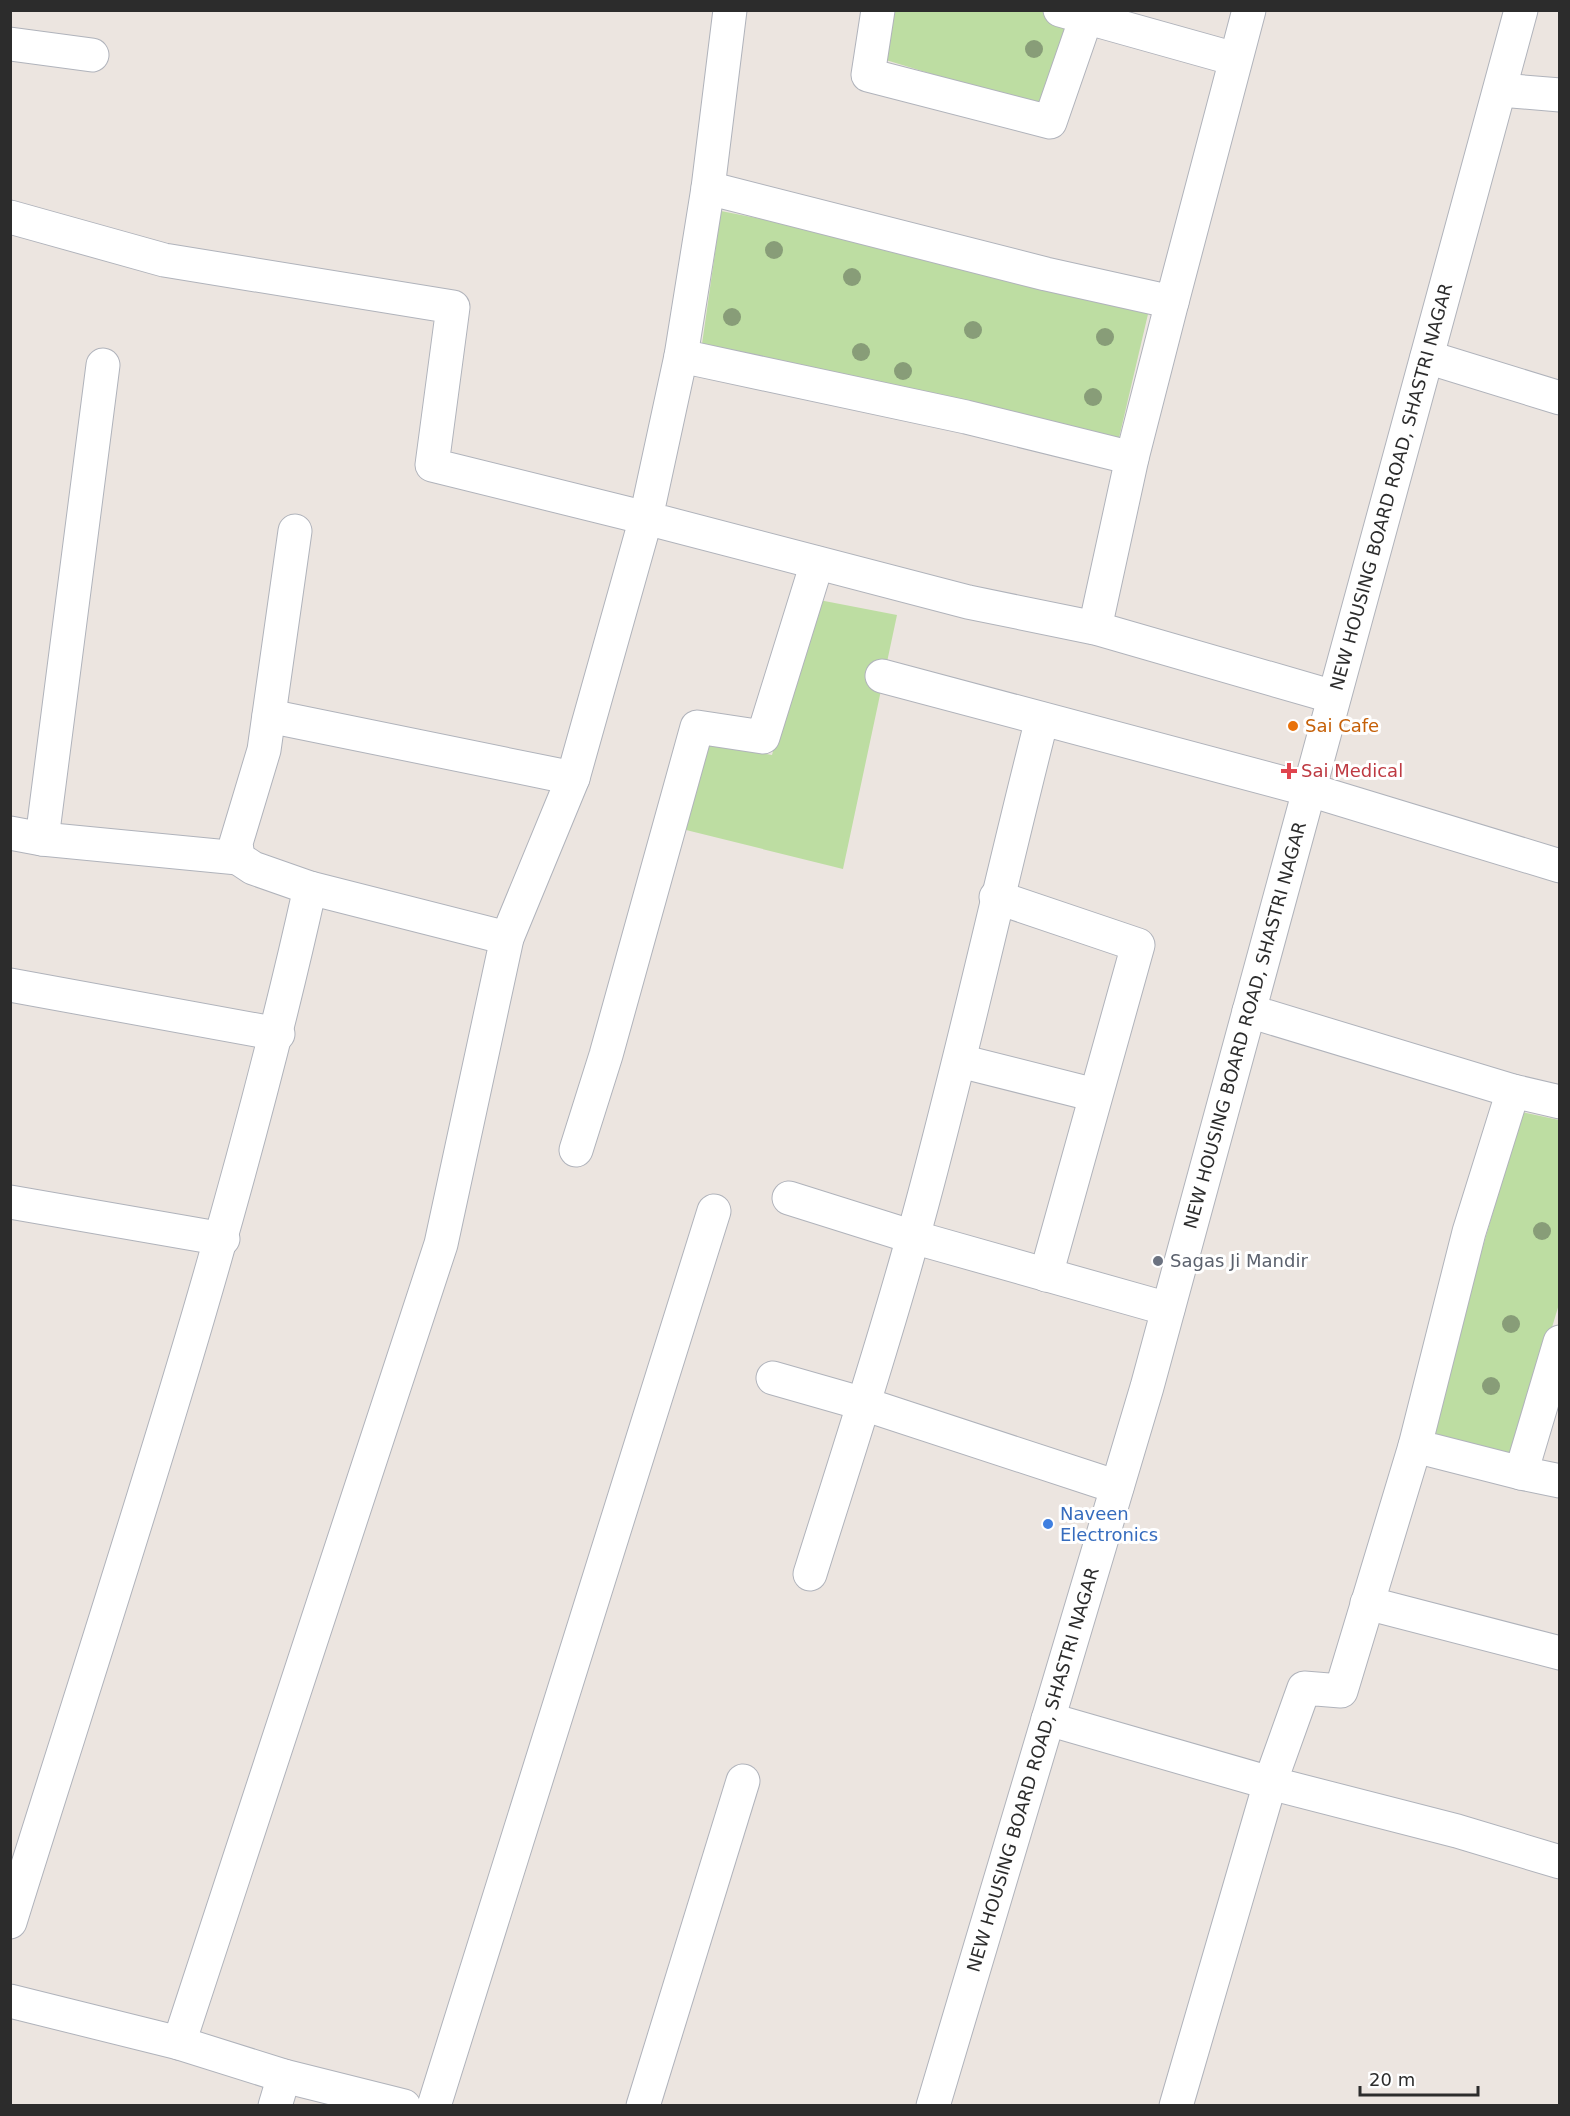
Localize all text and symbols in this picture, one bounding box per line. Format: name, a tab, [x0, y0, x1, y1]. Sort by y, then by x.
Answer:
street label: NEW HOUSING BOARD ROAD, SHASTRI NAGAR	[1326, 281, 1456, 693]
place label: Sai Cafe	[1305, 715, 1379, 736]
marker: Sai Cafe	[1286, 719, 1300, 733]
place label: Sai Medical	[1301, 760, 1403, 781]
marker: Sai Medical	[1282, 764, 1296, 778]
street label: NEW HOUSING BOARD ROAD, SHASTRI NAGAR	[1179, 819, 1310, 1231]
place label: Sagas Ji Mandir	[1170, 1250, 1308, 1271]
marker: Sagas Ji Mandir	[1151, 1254, 1165, 1268]
place label: Naveen Electronics	[1060, 1503, 1158, 1545]
marker: Naveen Electronics	[1041, 1517, 1055, 1531]
street label: NEW HOUSING BOARD ROAD, SHASTRI NAGAR	[963, 1565, 1103, 1974]
scale bar	[1360, 2059, 1478, 2097]
text: 20 m	[1369, 2069, 1415, 2090]

